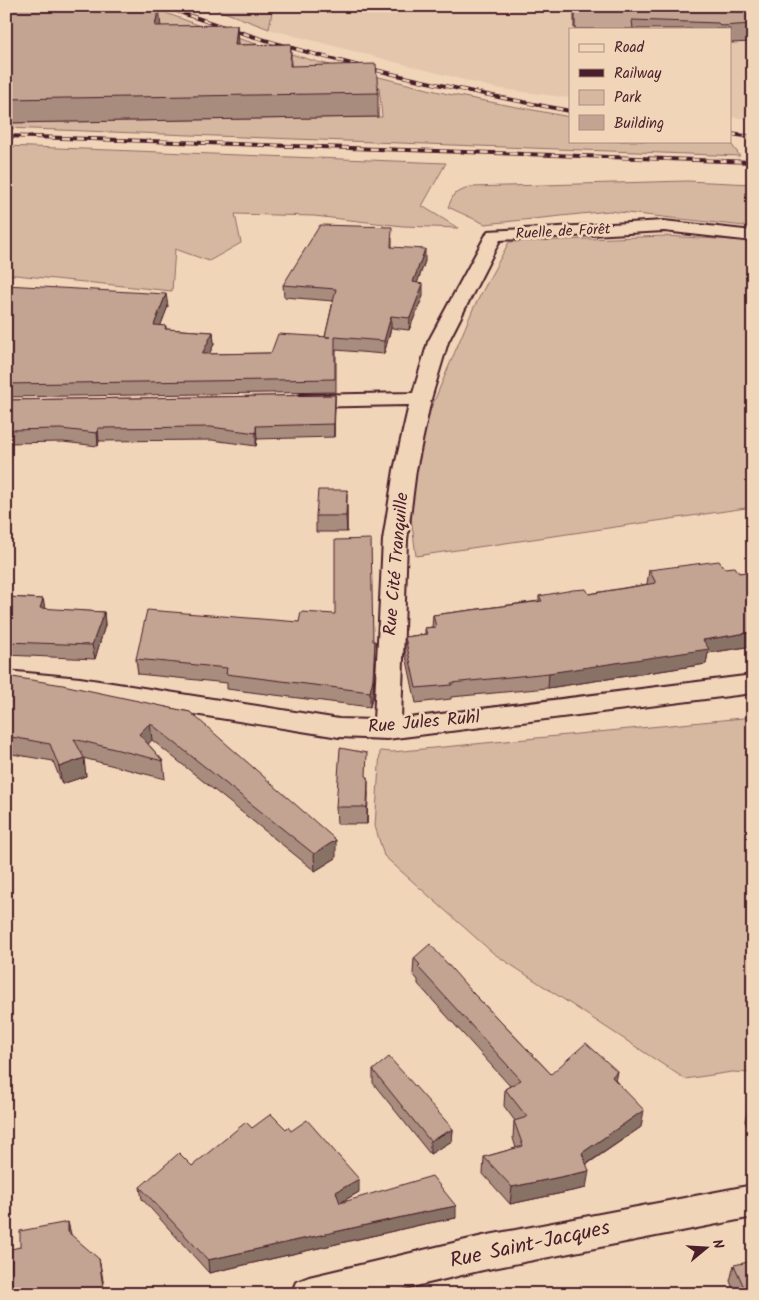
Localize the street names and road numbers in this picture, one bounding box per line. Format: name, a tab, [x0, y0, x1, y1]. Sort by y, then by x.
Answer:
street label: Ruelle de Forêt	[515, 218, 611, 246]
street label: Rue Cité Tranquille	[376, 491, 418, 637]
street label: Rue Jules Ruhl	[367, 704, 482, 742]
street label: Rue Saint-Jacques	[447, 1212, 613, 1278]

